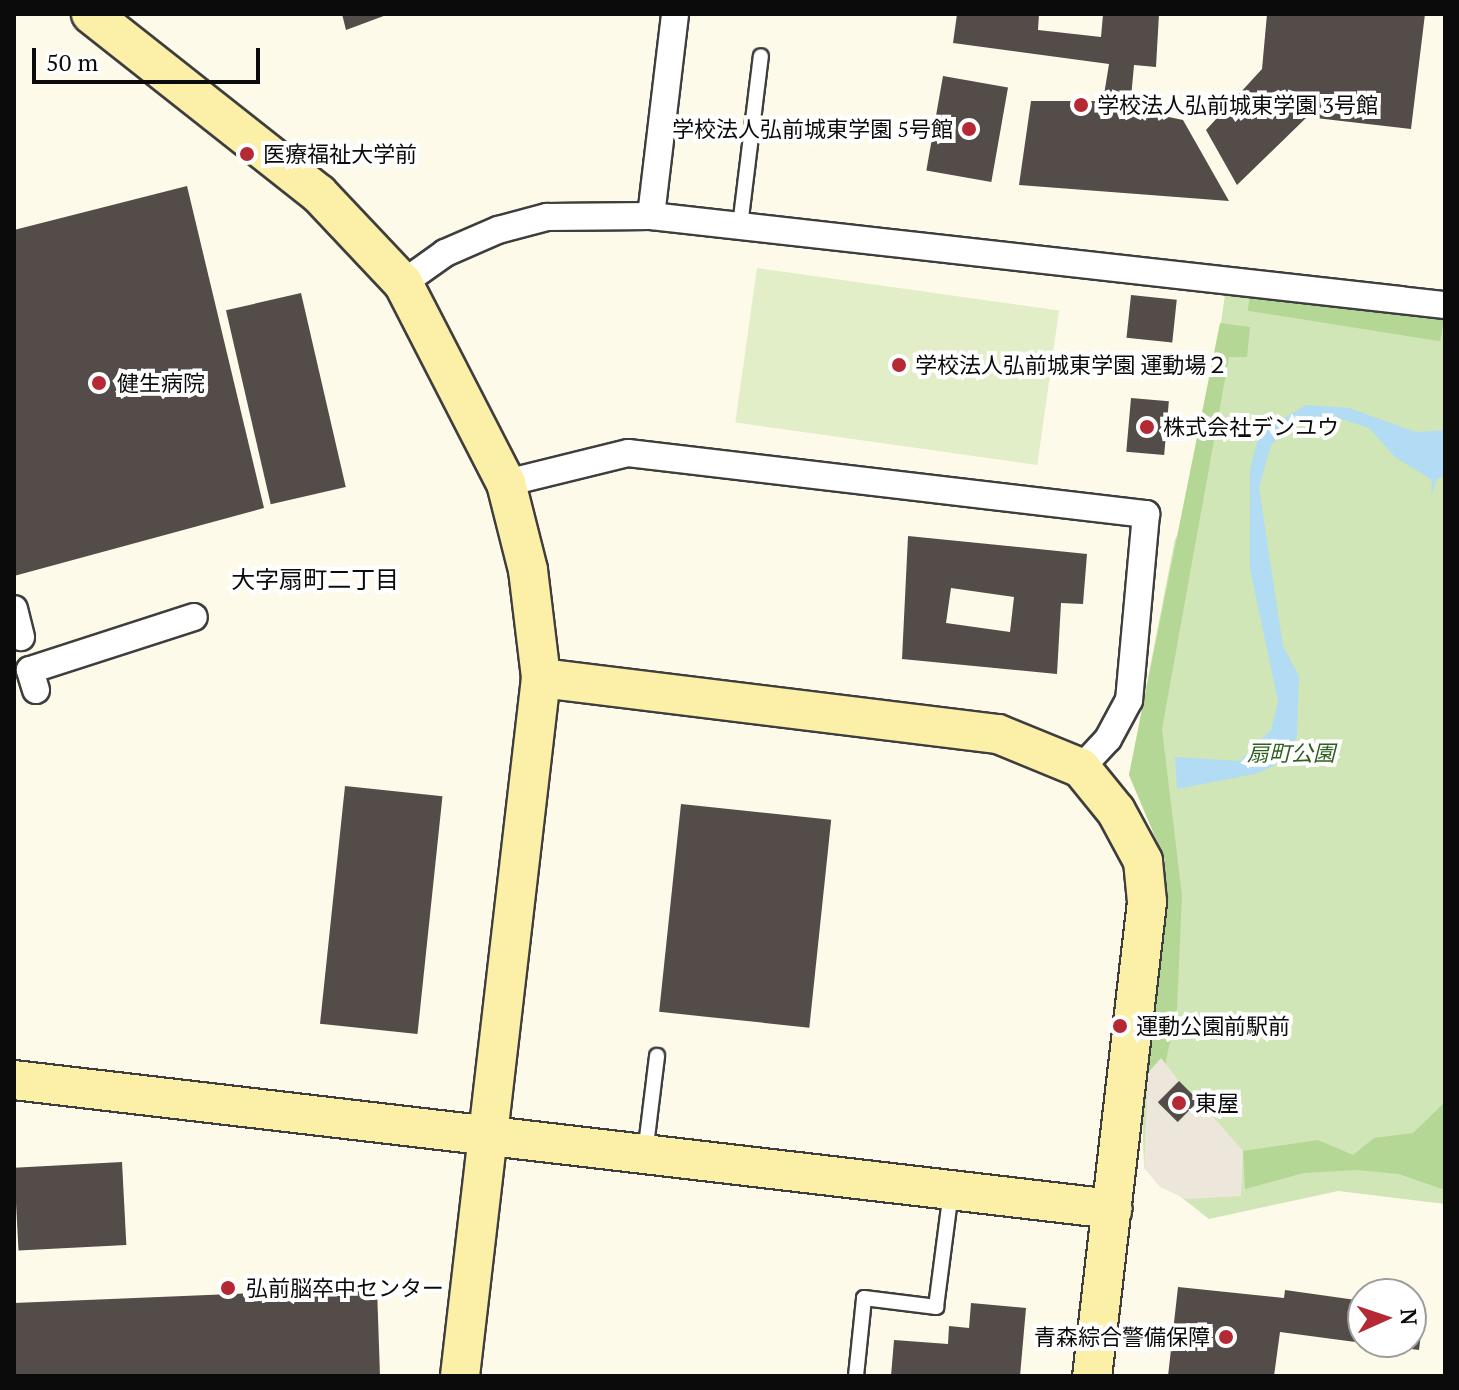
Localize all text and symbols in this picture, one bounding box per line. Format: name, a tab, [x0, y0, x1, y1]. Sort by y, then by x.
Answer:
scale bar	[36, 32, 264, 82]
text: 50 m	[46, 46, 98, 78]
place label: 学校法人弘前城東学園 3号館	[1097, 92, 1378, 118]
marker: 学校法人弘前城東学園 3号館	[1072, 96, 1090, 114]
place label: 学校法人弘前城東学園 5号館	[672, 116, 953, 142]
marker: 学校法人弘前城東学園 5号館	[960, 120, 978, 138]
place label: 医療福祉大学前	[263, 141, 417, 167]
marker: 医療福祉大学前	[238, 145, 256, 163]
place label: 学校法人弘前城東学園 運動場２	[915, 352, 1228, 378]
marker: 学校法人弘前城東学園 運動場２	[890, 356, 908, 374]
place label: 健生病院	[117, 370, 205, 396]
marker: 健生病院	[88, 372, 110, 394]
place label: 株式会社デンユウ	[1163, 414, 1339, 440]
marker: 株式会社デンユウ	[1138, 418, 1156, 436]
district label: 大字扇町二丁目	[231, 566, 399, 594]
park label: 扇町公園	[1247, 740, 1335, 766]
place label: 運動公園前駅前	[1136, 1013, 1290, 1039]
marker: 運動公園前駅前	[1111, 1017, 1129, 1035]
place label: 東屋	[1195, 1090, 1239, 1116]
marker: 東屋	[1170, 1094, 1188, 1112]
place label: 弘前脳卒中センター	[246, 1275, 444, 1301]
marker: 弘前脳卒中センター	[217, 1277, 239, 1299]
north arrow	[1347, 1278, 1427, 1358]
text: N	[1395, 1308, 1424, 1326]
place label: 青森綜合警備保障	[1034, 1324, 1210, 1350]
marker: 青森綜合警備保障	[1217, 1328, 1235, 1346]

